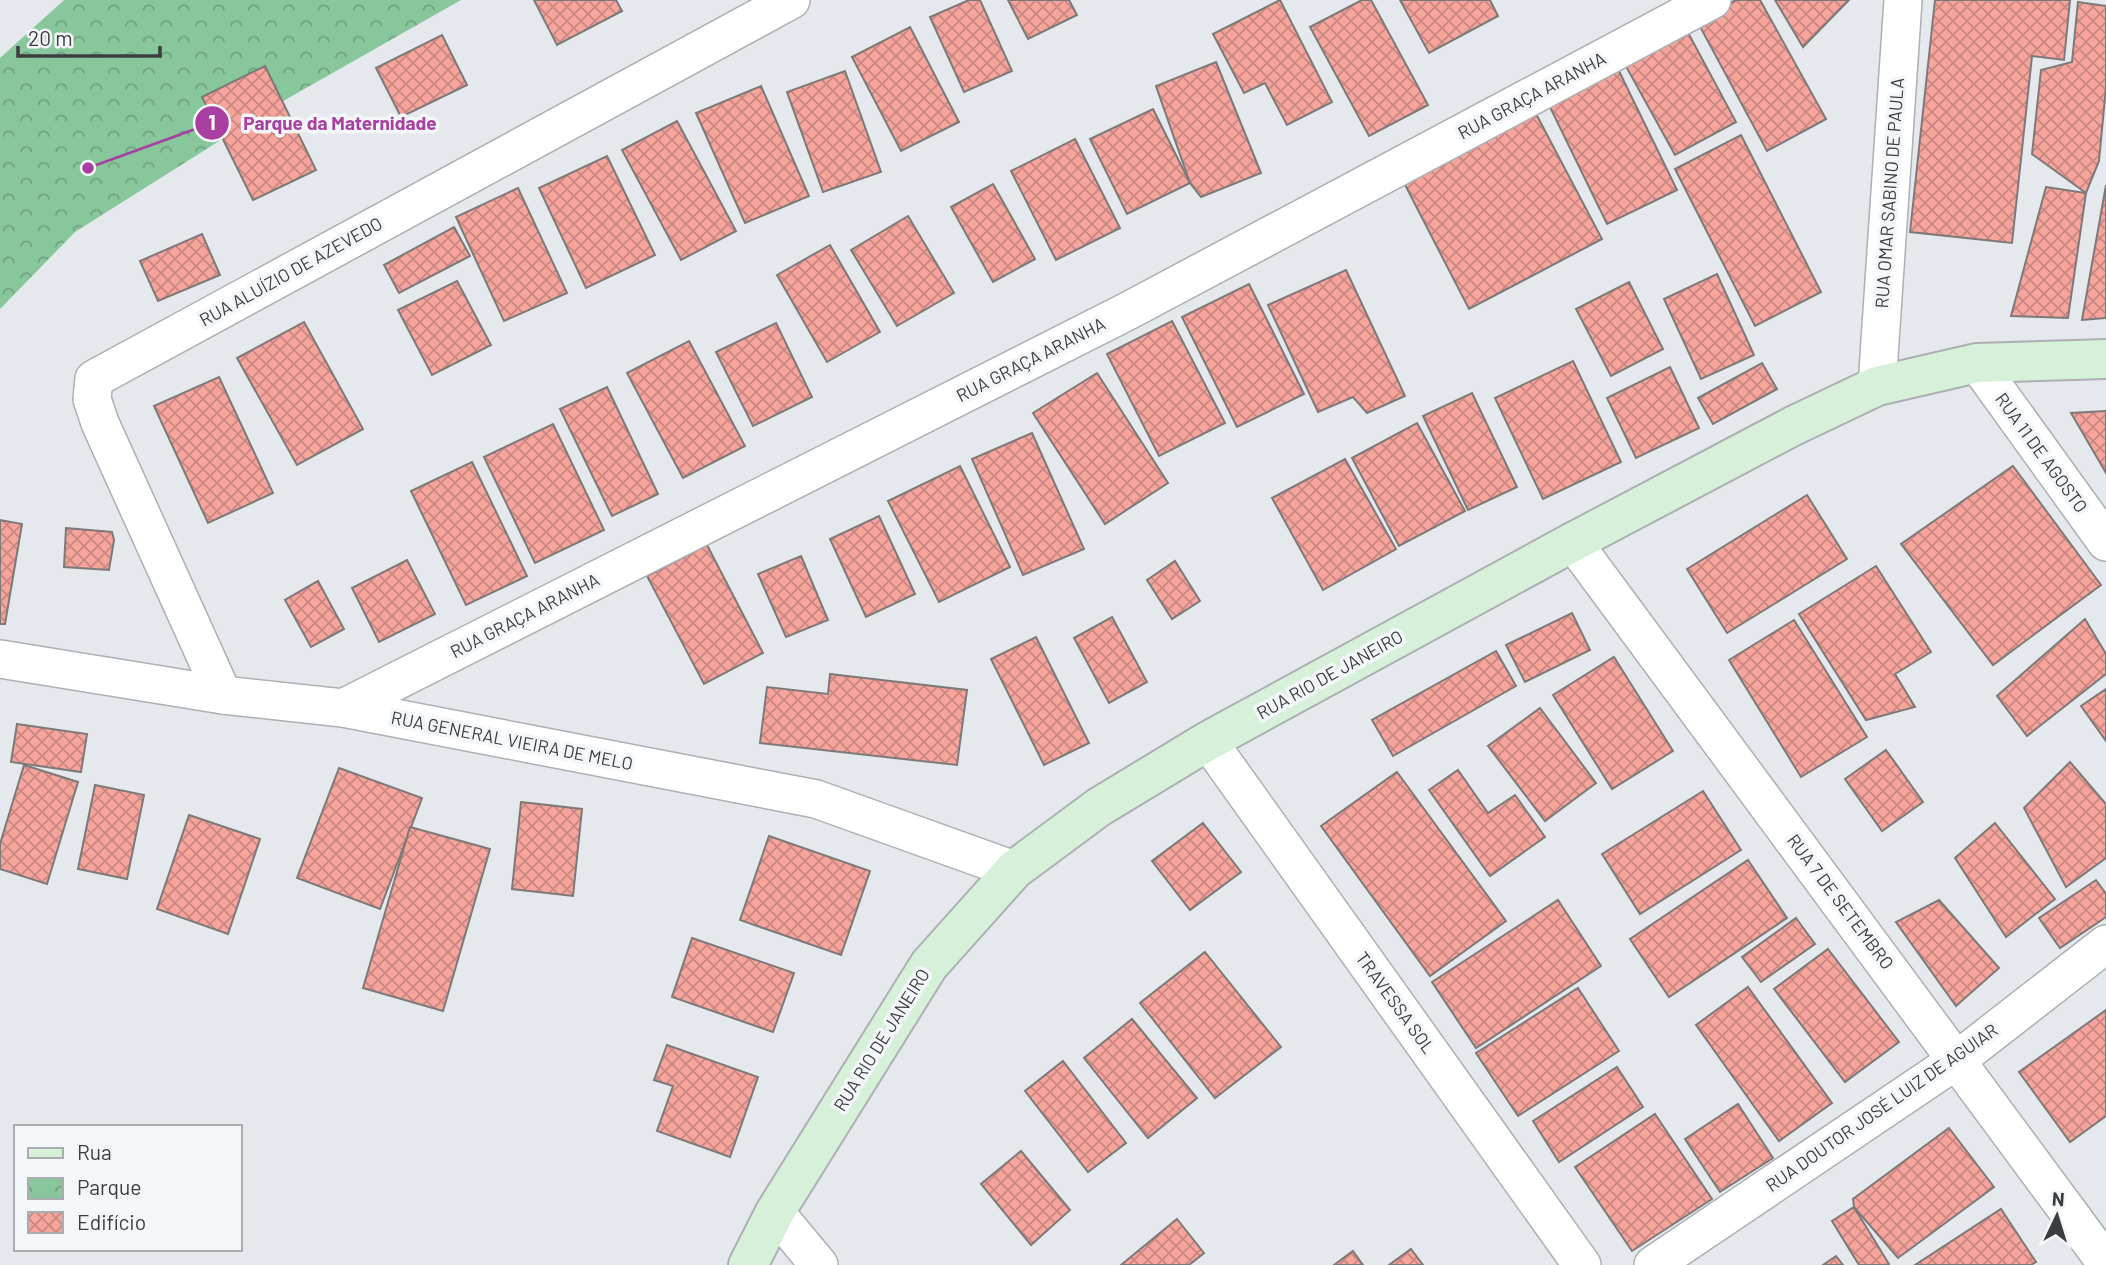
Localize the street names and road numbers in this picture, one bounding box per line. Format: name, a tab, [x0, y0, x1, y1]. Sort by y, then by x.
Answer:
street label: RUA GRAÇA ARANHA	[1454, 47, 1609, 143]
street label: RUA OMAR SABINO DE PAULA	[1870, 77, 1908, 309]
street label: RUA ALUÍZIO DE AZEVEDO	[195, 212, 386, 331]
street label: RUA GRAÇA ARANHA	[952, 312, 1109, 406]
street label: RUA 11 DE AGOSTO	[1991, 388, 2093, 517]
street label: RUA GRAÇA ARANHA	[446, 568, 603, 662]
street label: RUA RIO DE JANEIRO	[1252, 625, 1407, 724]
street label: RUA GENERAL VIEIRA DE MELO	[389, 706, 635, 774]
street label: RUA 7 DE SETEMBRO	[1783, 829, 1899, 973]
street label: TRAVESSA SOL	[1351, 947, 1440, 1058]
street label: RUA RIO DE JANEIRO	[828, 964, 934, 1115]
street label: RUA DOUTOR JOSÉ LUIZ DE AGUIAR	[1761, 1018, 2002, 1196]

